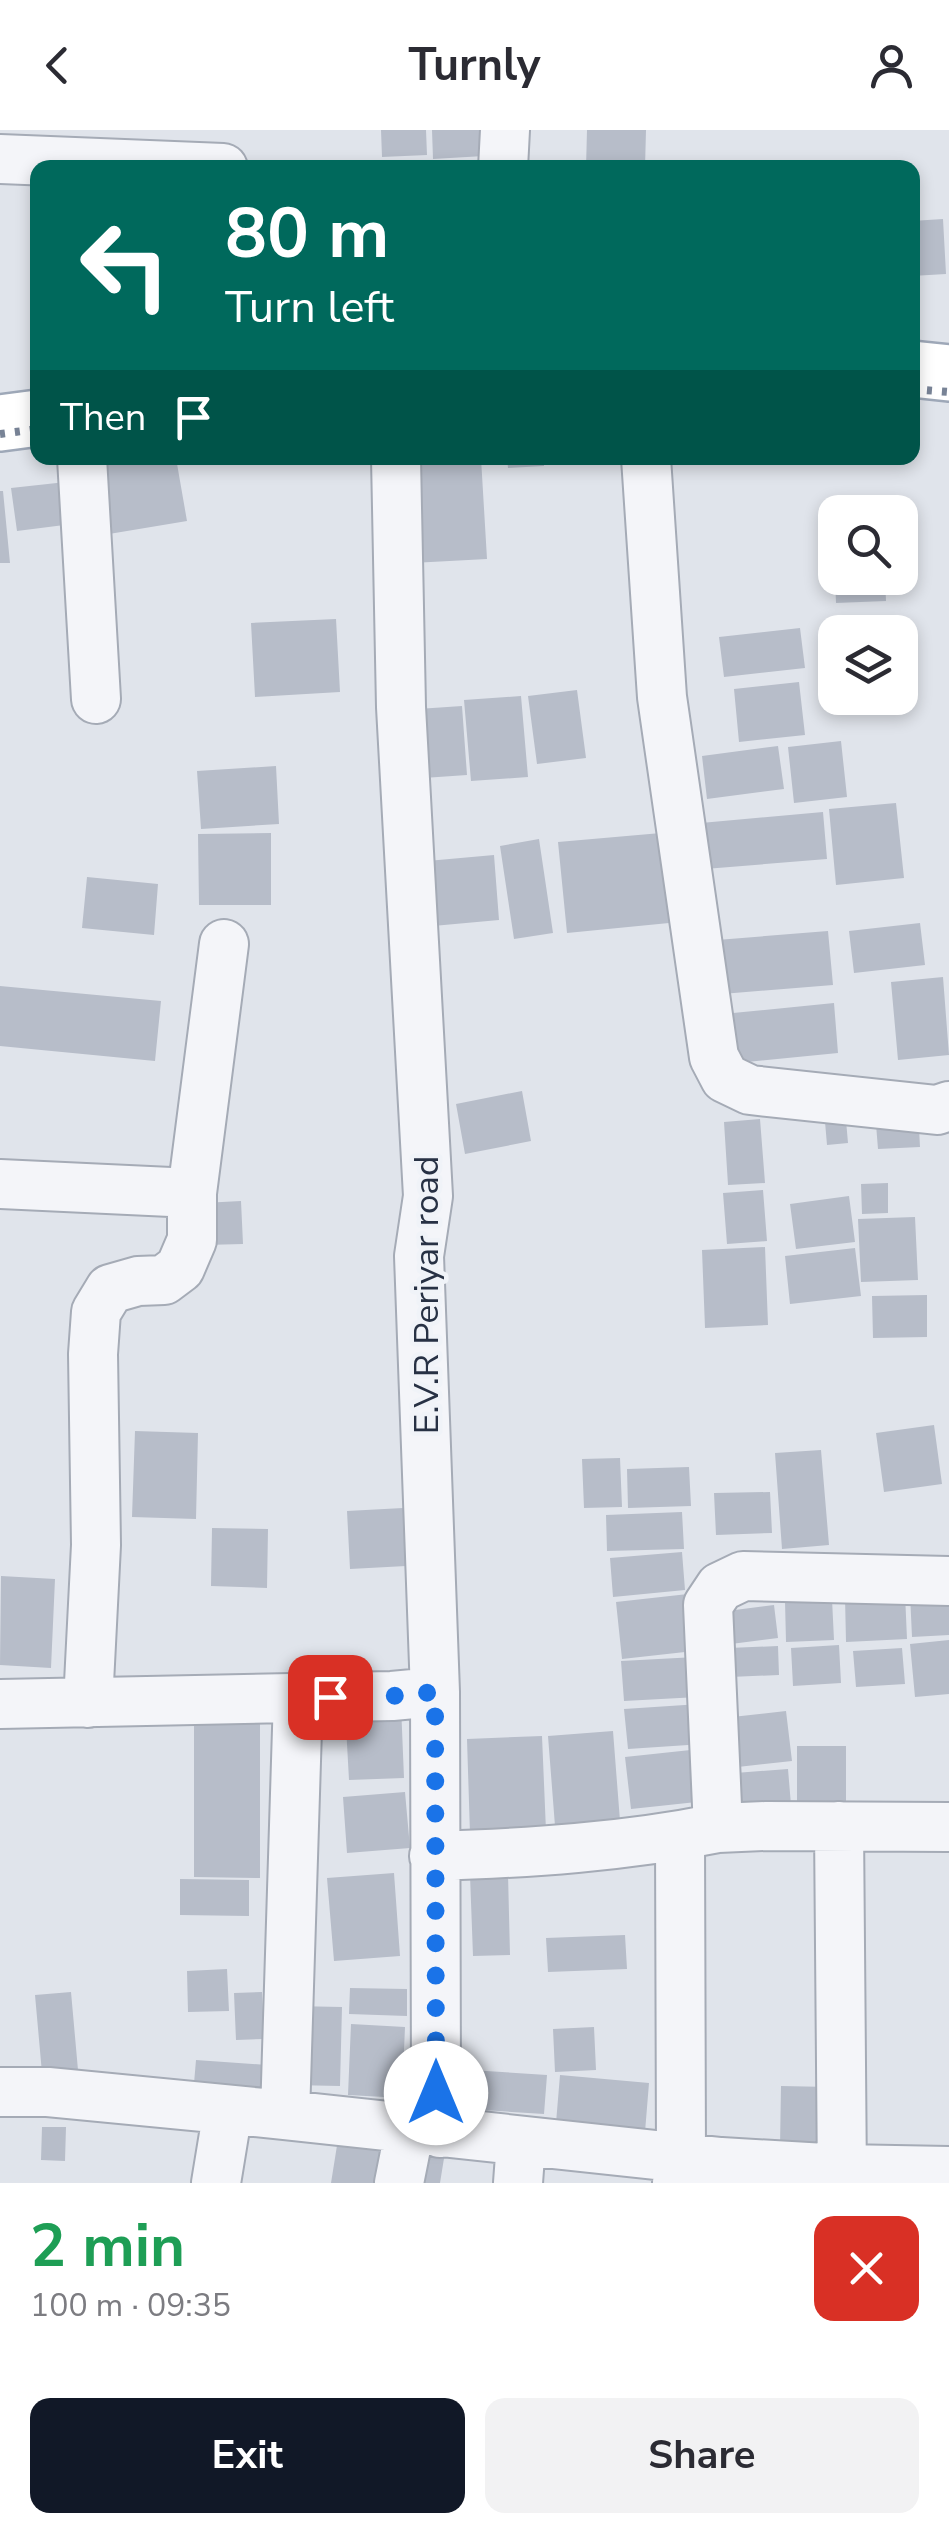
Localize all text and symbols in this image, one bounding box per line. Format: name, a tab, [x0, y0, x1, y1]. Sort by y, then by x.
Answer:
text: Turnly	[408, 35, 541, 96]
icon: back	[30, 38, 85, 93]
icon: person	[864, 38, 919, 93]
text: 80 m	[225, 186, 389, 282]
icon: left	[60, 200, 190, 330]
text: Turn left	[225, 277, 394, 338]
icon: arrive	[166, 390, 221, 445]
text: Then	[60, 392, 146, 443]
map controls	[818, 495, 918, 715]
button: search	[818, 495, 918, 595]
button: layers	[818, 615, 918, 715]
street label: E.V.R Periyar road	[403, 1156, 450, 1434]
pin	[288, 1655, 373, 1740]
icon: arrive	[303, 1670, 358, 1725]
position arrow	[384, 2041, 488, 2145]
text: 2 min	[30, 2205, 185, 2287]
button: close	[814, 2216, 919, 2321]
text: 100 m · 09:35	[30, 2284, 231, 2327]
button: Exit	[30, 2398, 465, 2513]
button: Share	[485, 2398, 919, 2513]

